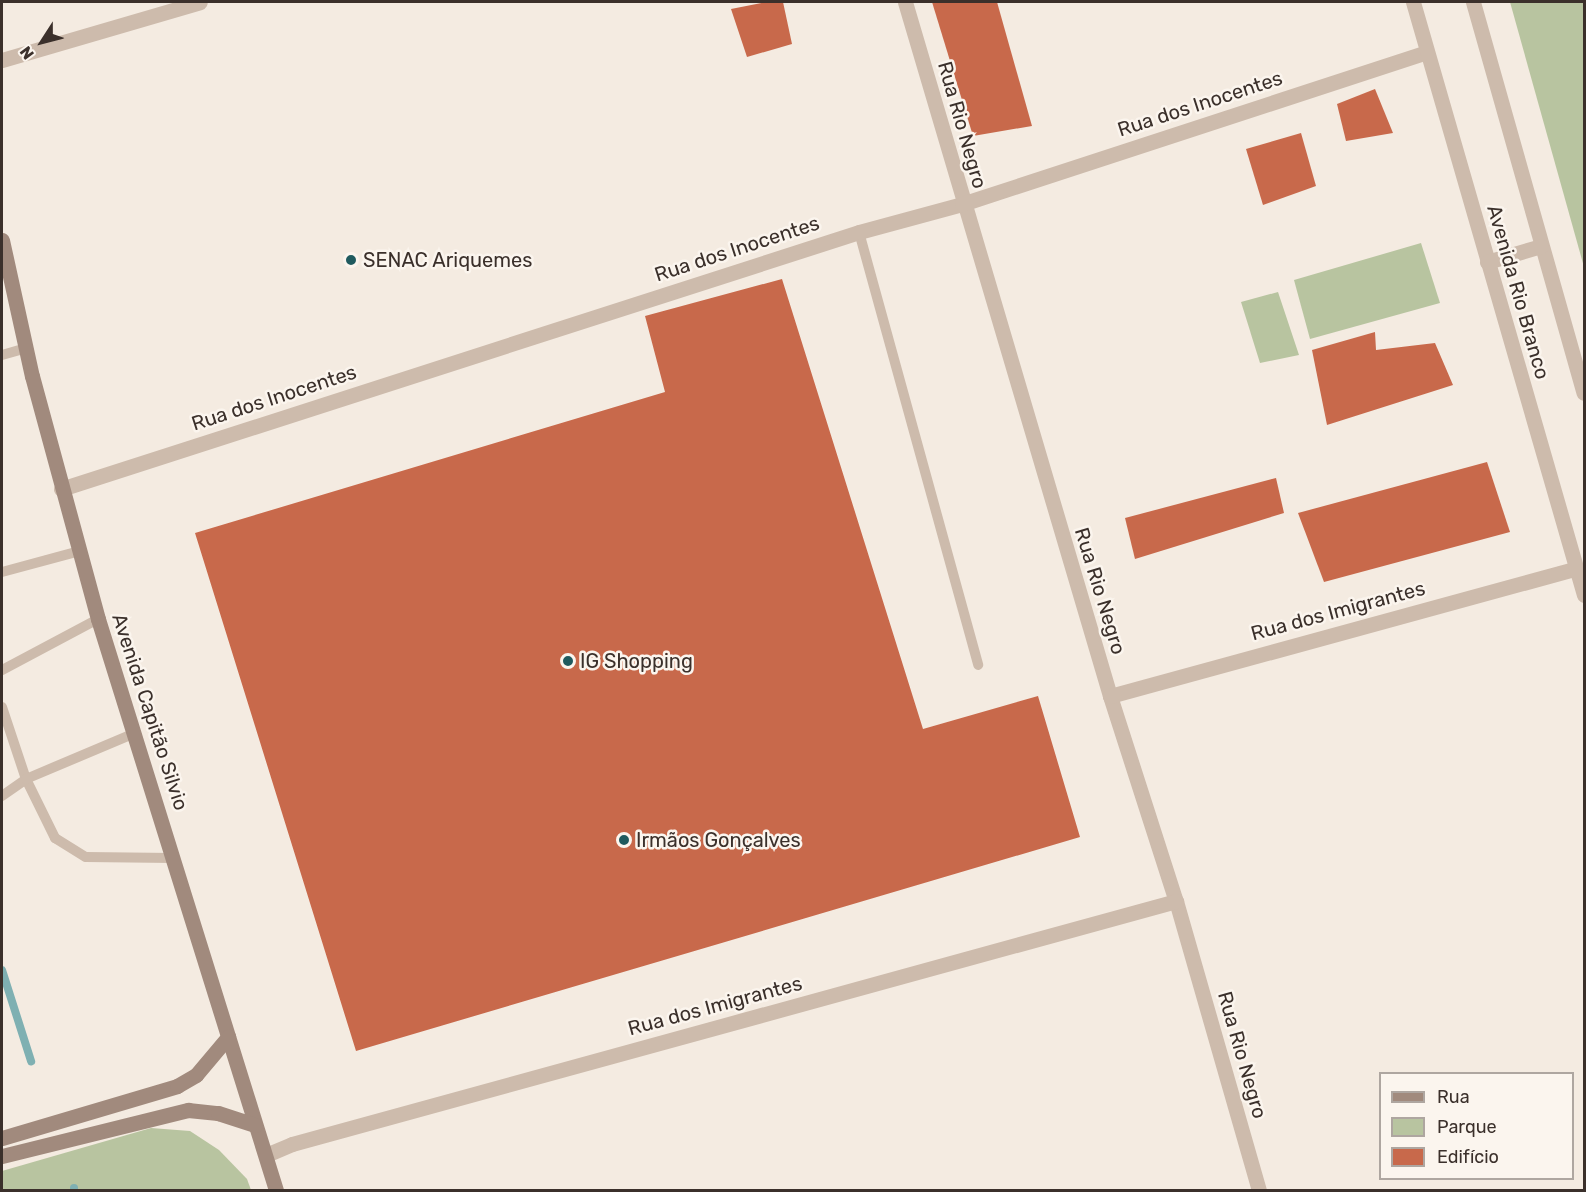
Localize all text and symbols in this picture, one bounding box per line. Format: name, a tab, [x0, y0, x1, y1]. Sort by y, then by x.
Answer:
north arrow	[12, 12, 72, 72]
text: N	[16, 43, 38, 63]
street label: Rua Rio Negro	[932, 59, 992, 191]
street label: Rua dos Inocentes	[1114, 66, 1286, 142]
street label: Avenida Rio Branco	[1482, 202, 1554, 382]
street label: Rua dos Inocentes	[651, 211, 823, 287]
place label: SENAC Ariquemes	[363, 248, 533, 272]
marker: SENAC Ariquemes	[344, 253, 358, 267]
street label: Rua dos Inocentes	[188, 360, 360, 436]
street label: Rua Rio Negro	[1069, 525, 1131, 657]
street label: Rua dos Imigrantes	[1248, 576, 1428, 646]
street label: Avenida Capitão Silvio	[107, 611, 193, 813]
place label: IG Shopping	[580, 649, 693, 673]
marker: IG Shopping	[561, 654, 575, 668]
place label: Irmãos Gonçalves	[636, 828, 801, 852]
marker: Irmãos Gonçalves	[617, 833, 631, 847]
street label: Rua dos Imigrantes	[625, 971, 805, 1041]
street label: Rua Rio Negro	[1212, 989, 1272, 1121]
legend	[1379, 1072, 1574, 1180]
text: Rua	[1437, 1086, 1470, 1108]
text: Parque	[1437, 1116, 1497, 1138]
text: Edifício	[1437, 1146, 1499, 1168]

